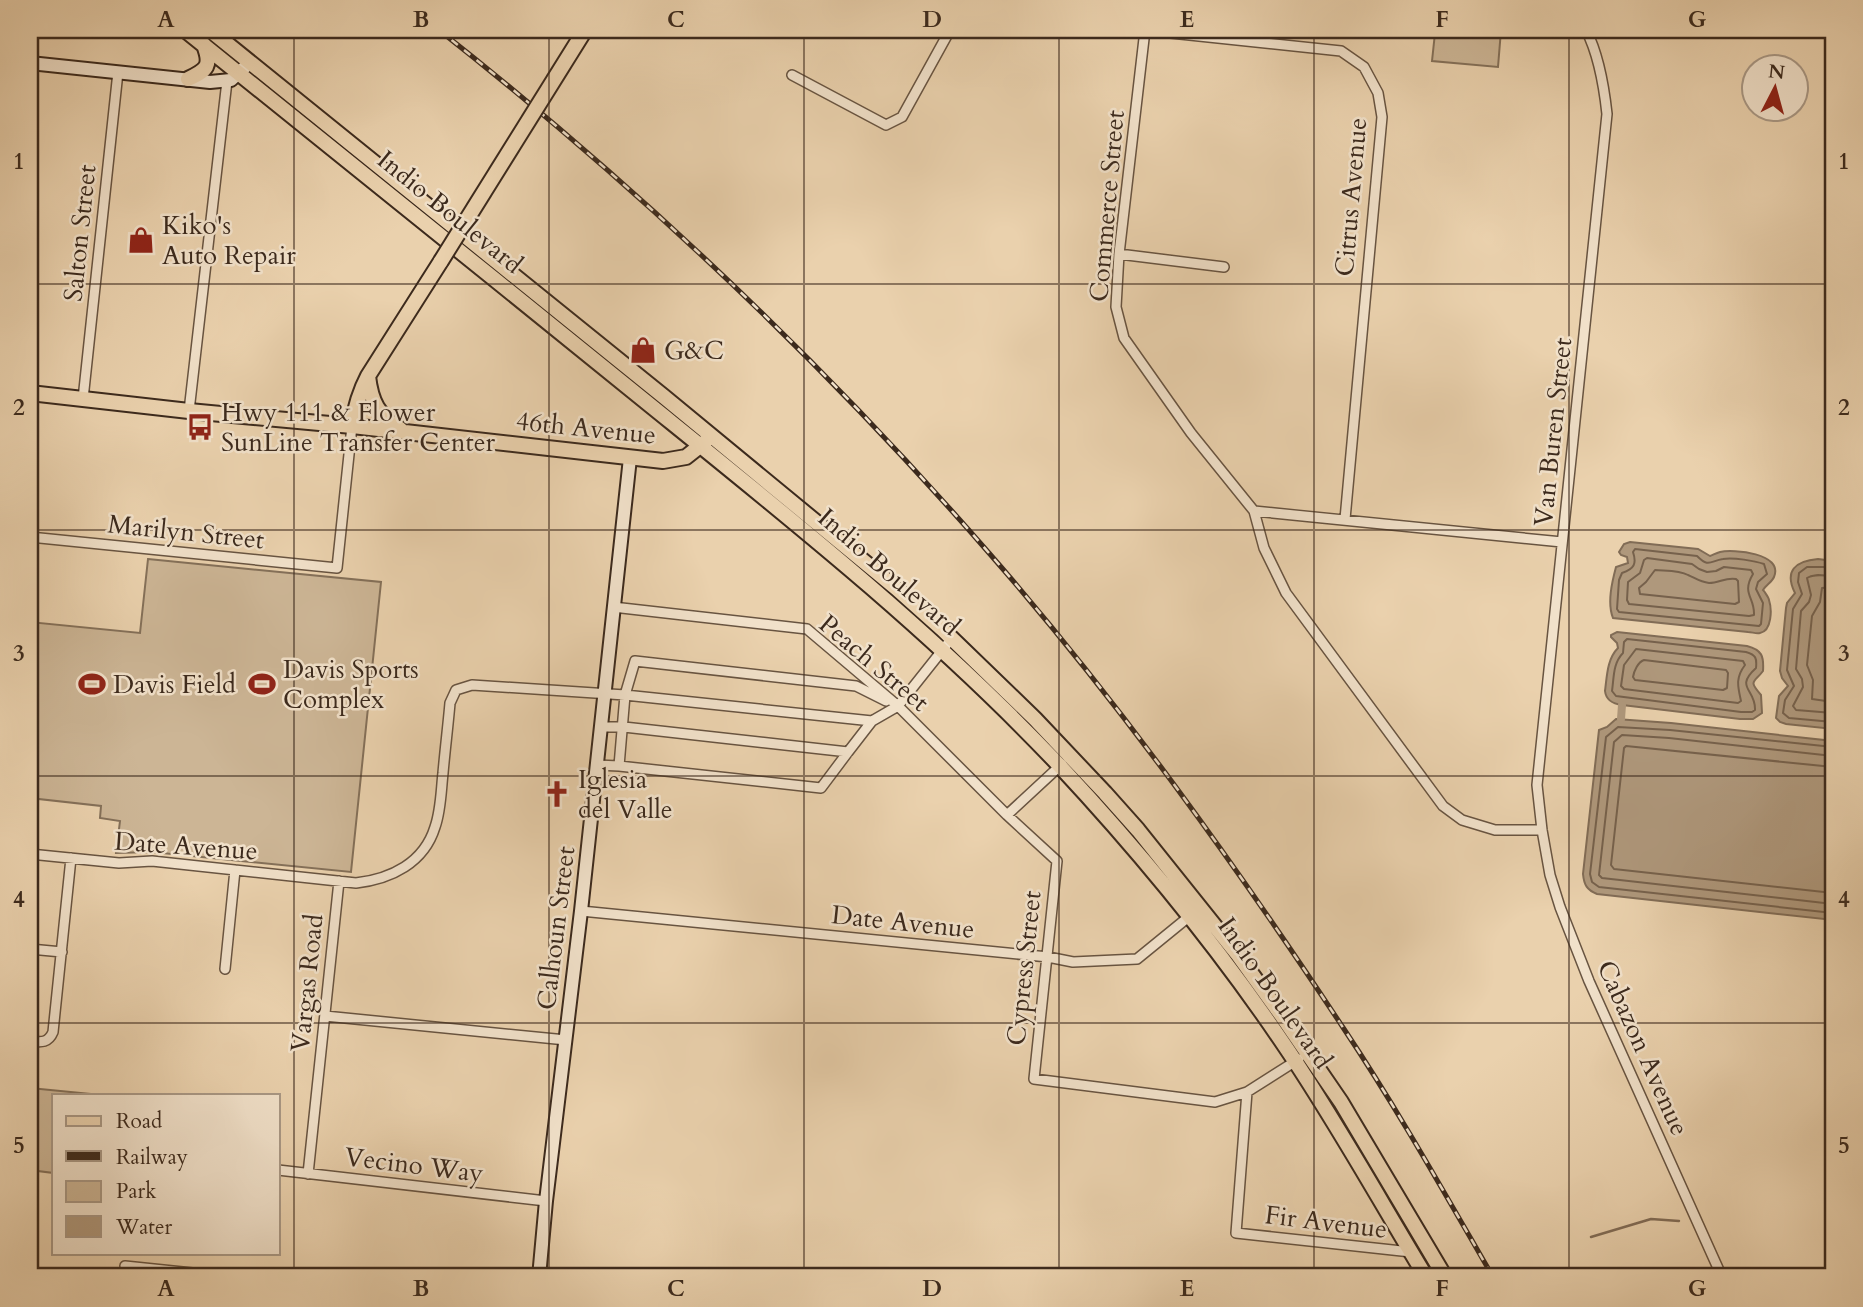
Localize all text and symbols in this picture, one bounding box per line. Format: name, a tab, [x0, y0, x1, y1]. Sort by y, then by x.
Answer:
text: A	[157, 4, 175, 35]
text: B	[413, 4, 429, 35]
text: C	[667, 4, 685, 35]
text: D	[922, 4, 942, 35]
text: E	[1180, 4, 1194, 35]
text: F	[1435, 4, 1449, 35]
text: G	[1688, 4, 1707, 35]
north arrow	[1741, 52, 1811, 122]
text: N	[1767, 58, 1787, 86]
street label: Commerce Street	[1081, 109, 1133, 303]
street label: Citrus Avenue	[1327, 116, 1375, 278]
street label: Indio Boulevard	[370, 142, 530, 282]
text: 1	[13, 146, 25, 177]
text: 1	[1838, 146, 1850, 177]
street label: Salton Street	[55, 163, 105, 303]
place label: Kiko's Auto Repair	[162, 208, 296, 273]
shop icon: Kiko's Auto Repair	[126, 225, 156, 255]
place label: G&C	[664, 333, 724, 368]
shop icon: G&C	[628, 335, 658, 365]
street label: Van Buren Street	[1526, 336, 1580, 528]
text: 2	[13, 392, 25, 423]
text: 2	[1838, 392, 1850, 423]
place label: Hwy 111 & Flower SunLine Transfer Center	[221, 395, 496, 460]
street label: 46th Avenue	[514, 403, 658, 453]
bus stop icon: Hwy 111 & Flower SunLine Transfer Center	[185, 412, 215, 442]
street label: Indio Boulevard	[810, 500, 968, 644]
street label: Marilyn Street	[106, 506, 266, 558]
street label: Peach Street	[811, 607, 937, 719]
text: 3	[13, 638, 25, 669]
text: 3	[1838, 638, 1850, 669]
place label: Davis Sports Complex	[283, 652, 419, 717]
place label: Davis Field	[113, 667, 236, 702]
sports icon: Davis Field	[77, 669, 107, 699]
sports icon: Davis Sports Complex	[247, 669, 277, 699]
place label: Iglesia del Valle	[578, 762, 673, 827]
church icon: Iglesia del Valle	[542, 779, 572, 809]
street label: Date Avenue	[113, 824, 259, 868]
street label: Calhoun Street	[529, 844, 583, 1012]
text: 4	[13, 884, 25, 915]
text: 4	[1838, 884, 1850, 915]
street label: Cypress Street	[998, 889, 1050, 1047]
street label: Date Avenue	[830, 897, 976, 947]
street label: Indio Boulevard	[1210, 910, 1340, 1076]
street label: Vargas Road	[282, 912, 332, 1054]
street label: Cabazon Avenue	[1589, 955, 1697, 1141]
legend	[52, 1094, 280, 1254]
text: Road	[116, 1107, 162, 1136]
text: 5	[13, 1130, 25, 1161]
text: 5	[1838, 1130, 1850, 1161]
street label: Vecino Way	[343, 1139, 486, 1191]
text: Railway	[116, 1143, 188, 1172]
text: Park	[116, 1177, 157, 1206]
street label: Fir Avenue	[1263, 1197, 1389, 1247]
text: Water	[115, 1213, 172, 1242]
text: A	[157, 1273, 175, 1304]
text: B	[413, 1273, 429, 1304]
text: C	[667, 1273, 685, 1304]
text: D	[922, 1273, 942, 1304]
text: E	[1180, 1273, 1194, 1304]
text: F	[1435, 1273, 1449, 1304]
text: G	[1688, 1273, 1707, 1304]

